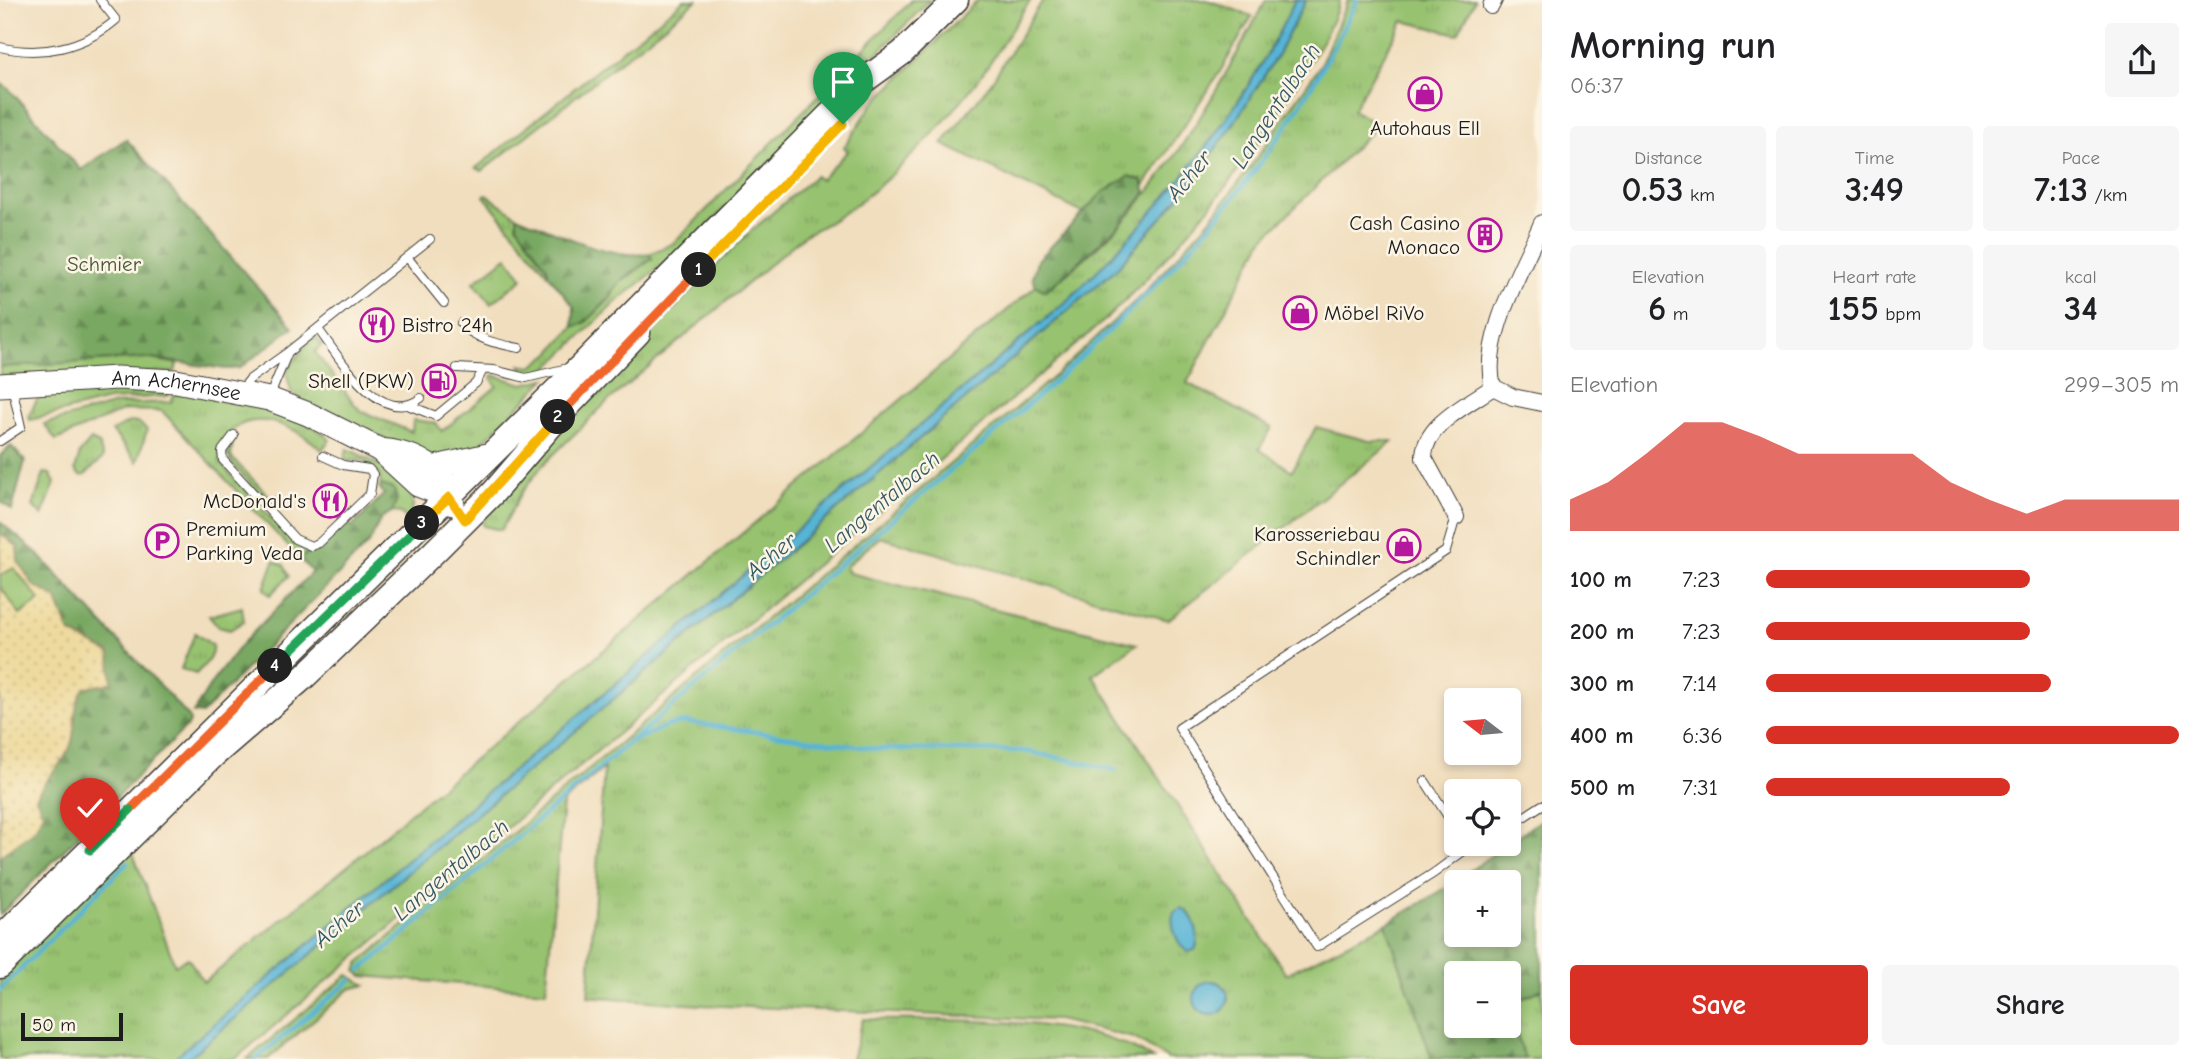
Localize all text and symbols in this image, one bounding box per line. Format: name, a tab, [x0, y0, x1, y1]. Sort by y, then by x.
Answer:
button: share	[2105, 23, 2179, 97]
text: Morning run	[1570, 24, 1776, 68]
water label: Langentalbach	[1226, 39, 1326, 173]
pin	[813, 52, 873, 124]
icon: arrive	[824, 63, 862, 101]
text: 06:37	[1570, 72, 1623, 99]
shop icon: Autohaus Ell	[1406, 75, 1444, 113]
place label: Autohaus Ell	[1370, 116, 1480, 140]
water label: Acher	[1160, 144, 1218, 208]
text: Distance	[1634, 147, 1702, 169]
text: Time	[1855, 147, 1894, 169]
text: Pace	[2062, 147, 2100, 169]
text: 0.53	[1621, 169, 1684, 210]
text: 3:49	[1845, 169, 1904, 210]
text: 7:13	[2034, 169, 2088, 210]
text: km	[1684, 184, 1715, 206]
text: /km	[2088, 184, 2128, 206]
place label: Cash Casino Monaco	[1349, 211, 1460, 259]
building icon: Cash Casino Monaco	[1466, 216, 1504, 254]
park label: Schmier	[67, 252, 142, 276]
pin: 1	[682, 252, 716, 288]
text: 1	[695, 258, 702, 280]
text: Elevation	[1632, 266, 1705, 288]
text: Heart rate	[1833, 266, 1916, 288]
text: kcal	[2065, 266, 2097, 288]
text: 6	[1648, 288, 1666, 329]
text: 155	[1828, 288, 1879, 329]
text: 34	[2064, 288, 2098, 329]
shop icon: Möbel RiVo	[1281, 294, 1319, 332]
place label: Möbel RiVo	[1324, 301, 1424, 325]
text: m	[1666, 303, 1688, 325]
text: bpm	[1879, 303, 1921, 325]
restaurant icon: Bistro 24h	[358, 306, 396, 344]
place label: Bistro 24h	[402, 313, 493, 337]
fuel station icon: Shell (PKW)	[420, 362, 458, 400]
street label: Am Achernsee	[111, 366, 243, 405]
place label: Shell (PKW)	[308, 369, 414, 393]
text: Elevation	[1570, 371, 1658, 398]
text: 299–305 m	[2064, 371, 2179, 398]
pin: 2	[540, 400, 576, 434]
text: 2	[553, 405, 562, 427]
water label: Langentalbach	[818, 446, 946, 558]
restaurant icon: McDonald's	[311, 482, 349, 520]
place label: McDonald's	[203, 489, 306, 513]
pin: 3	[404, 505, 440, 540]
text: 3	[417, 511, 426, 533]
place label: Premium Parking Veda	[186, 517, 303, 565]
parking icon: Premium Parking Veda	[143, 522, 181, 560]
place label: Karosseriebau Schindler	[1254, 522, 1381, 570]
water label: Acher	[739, 527, 802, 585]
shop icon: Karosseriebau Schindler	[1385, 527, 1423, 565]
text: 100 m	[1570, 566, 1632, 593]
text: 7:23	[1682, 566, 1721, 593]
text: 200 m	[1570, 618, 1634, 645]
text: 7:23	[1682, 618, 1721, 645]
pin: 4	[258, 648, 292, 684]
text: 4	[270, 654, 279, 676]
text: 300 m	[1570, 670, 1634, 697]
text: 7:14	[1682, 670, 1717, 697]
north arrow	[1444, 688, 1521, 765]
map controls	[1444, 688, 1521, 1038]
text: 400 m	[1570, 722, 1634, 749]
text: 6:36	[1682, 722, 1723, 749]
text: 500 m	[1570, 774, 1635, 801]
text: 7:31	[1682, 774, 1718, 801]
pin	[60, 778, 120, 850]
button: locate	[1444, 779, 1521, 856]
icon: check	[71, 789, 109, 827]
water label: Langentalbach	[387, 814, 515, 926]
button: +	[1444, 870, 1521, 947]
water label: Acher	[307, 895, 370, 953]
button: −	[1444, 961, 1521, 1038]
button: Save	[1570, 965, 1868, 1045]
button: Share	[1882, 965, 2179, 1045]
scale bar	[21, 1010, 122, 1042]
text: 50 m	[32, 1014, 76, 1036]

